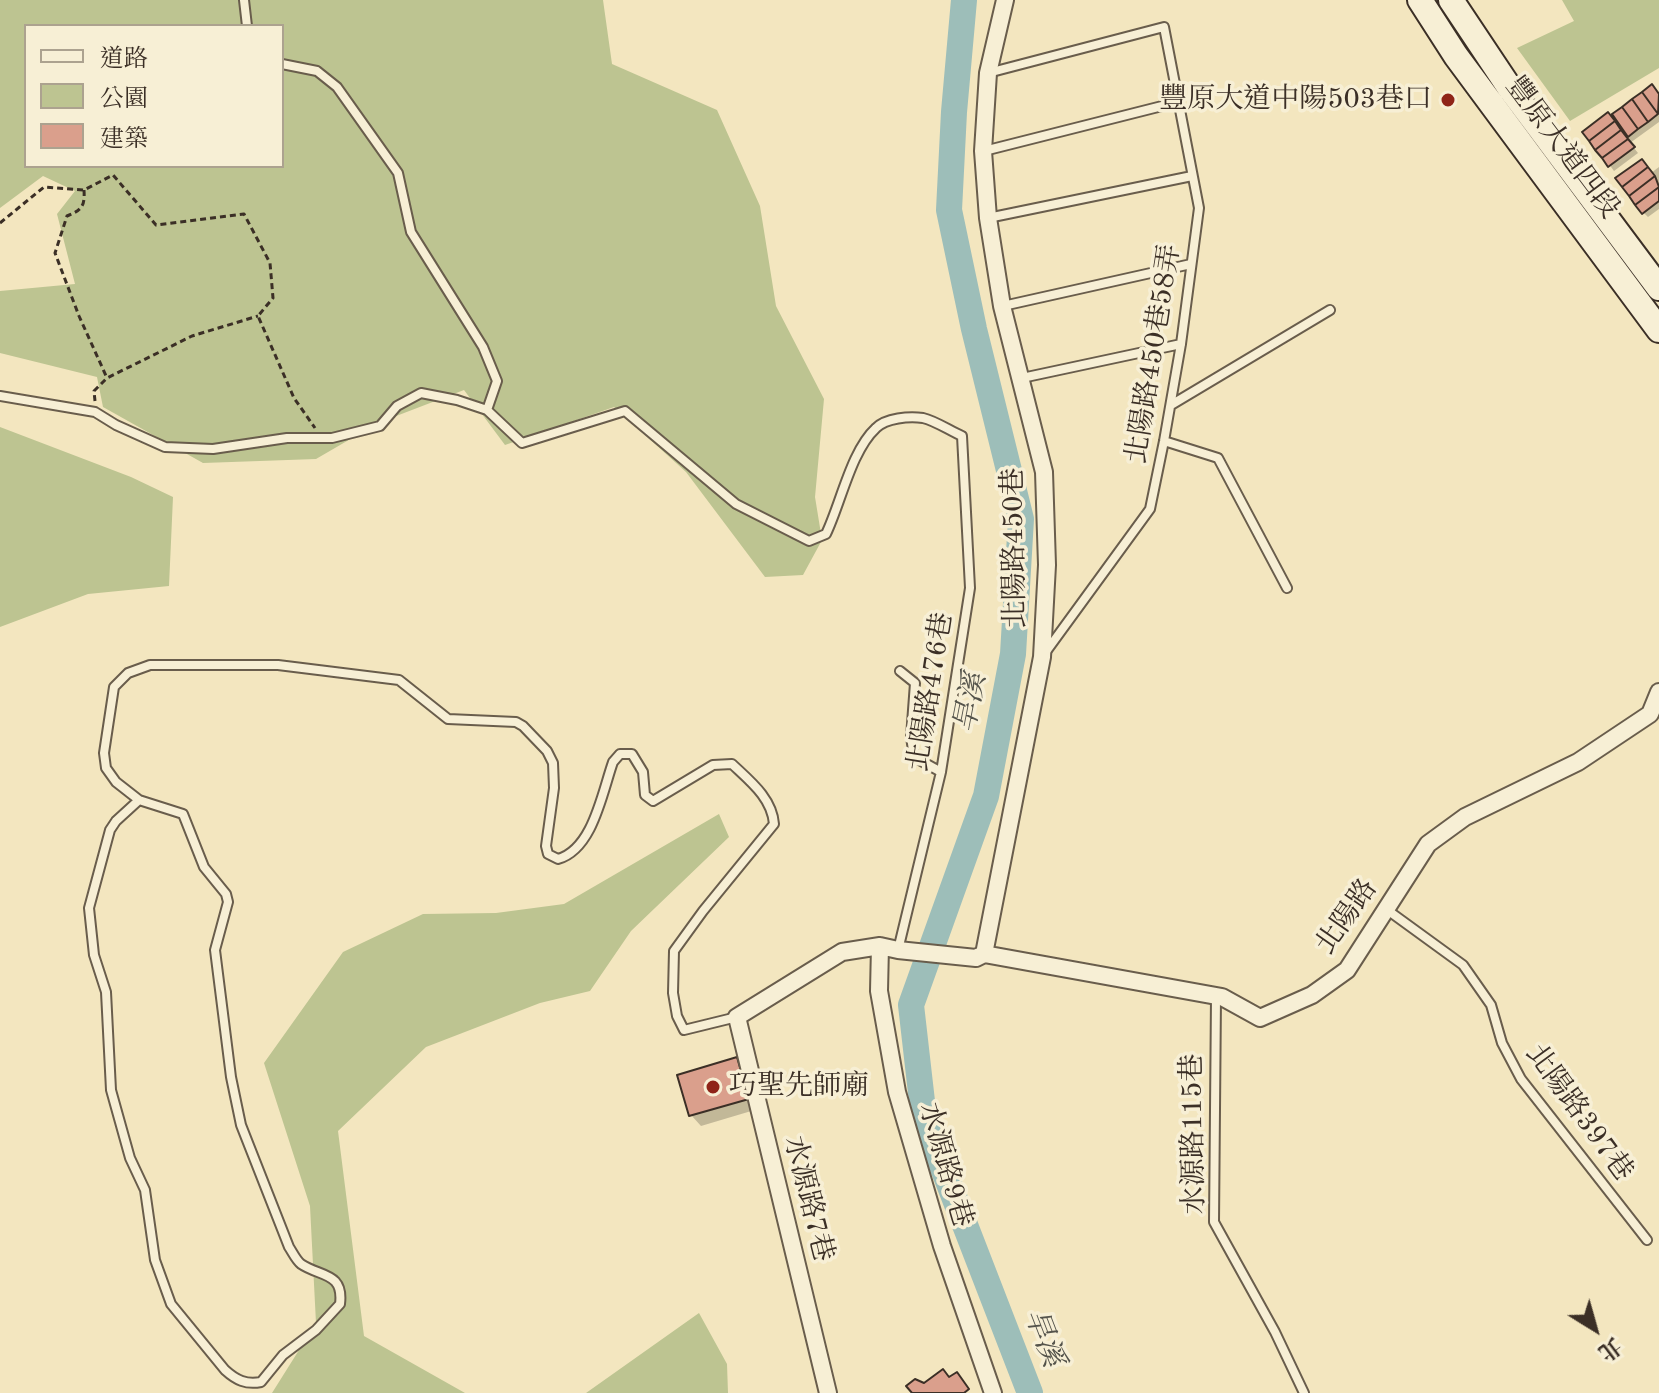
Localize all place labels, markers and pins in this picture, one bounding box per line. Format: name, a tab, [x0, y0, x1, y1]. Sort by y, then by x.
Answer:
place label: 豐原大道中陽503巷口	[1159, 83, 1432, 117]
marker: 豐原大道中陽503巷口	[1439, 91, 1457, 109]
place label: 巧聖先師廟	[729, 1070, 869, 1104]
marker: 巧聖先師廟	[704, 1078, 722, 1096]

